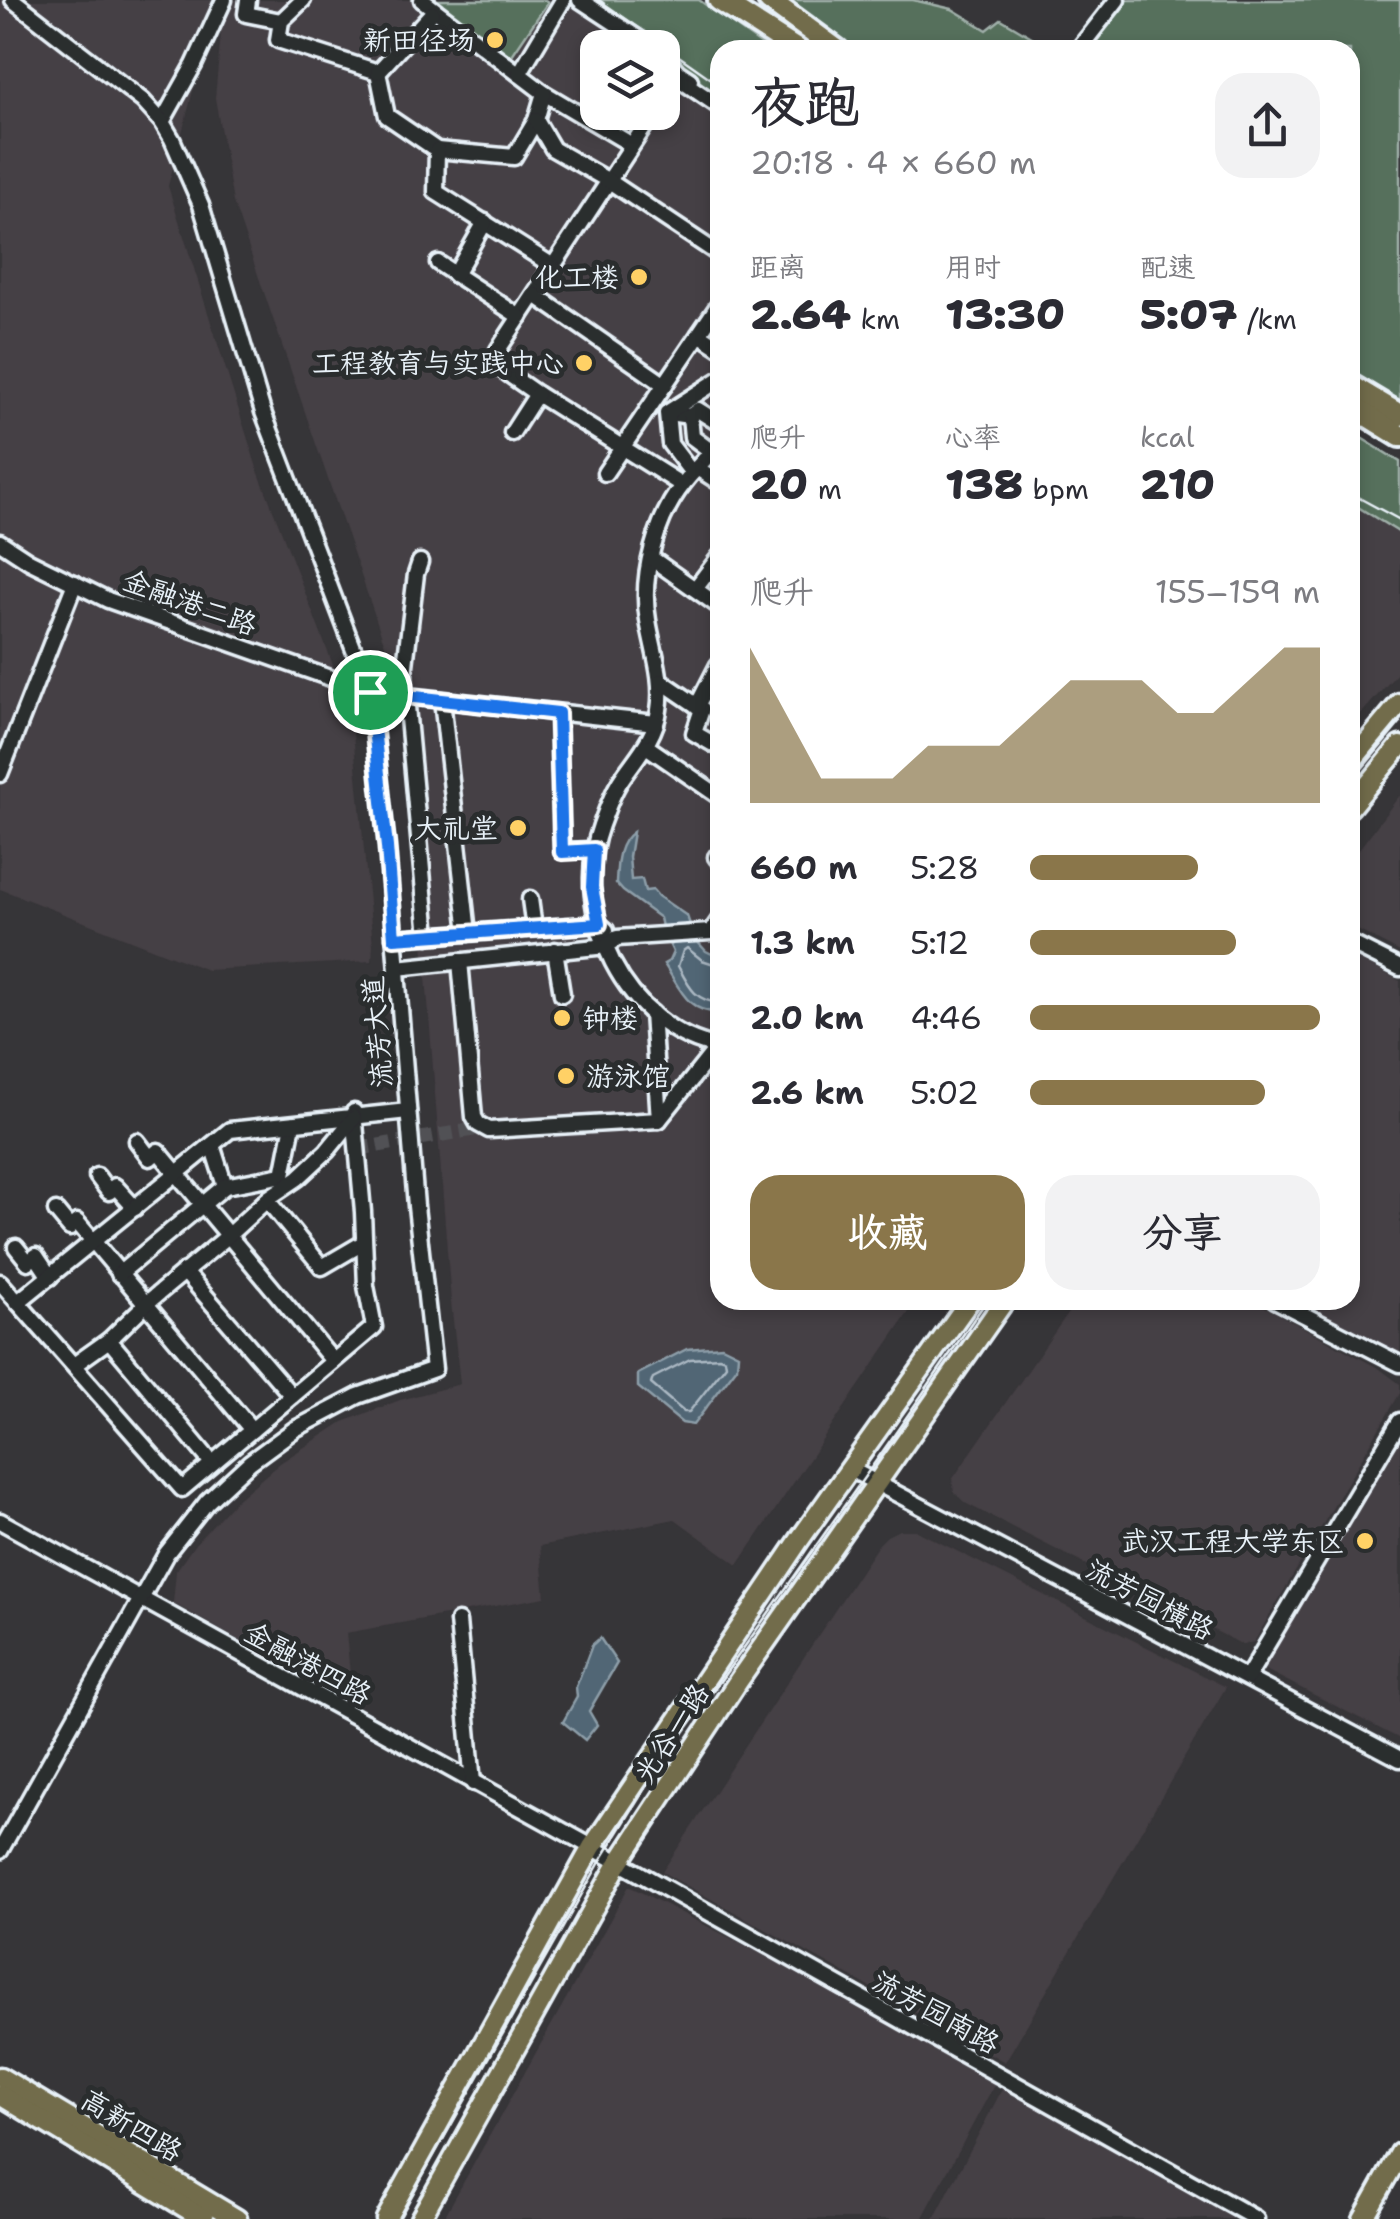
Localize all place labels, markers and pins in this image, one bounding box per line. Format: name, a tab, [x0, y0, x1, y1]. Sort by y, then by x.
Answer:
place label: 新田径场	[363, 21, 475, 59]
marker: 新田径场	[484, 29, 506, 51]
place label: 化工楼	[535, 258, 619, 296]
marker: 化工楼	[628, 266, 650, 288]
place label: 工程教育与实践中心	[312, 344, 564, 382]
marker: 工程教育与实践中心	[573, 352, 595, 374]
pin	[328, 650, 413, 735]
place label: 大礼堂	[414, 809, 498, 847]
marker: 大礼堂	[507, 817, 529, 839]
place label: 钟楼	[582, 999, 638, 1037]
marker: 钟楼	[551, 1007, 573, 1029]
place label: 游泳馆	[586, 1057, 670, 1095]
marker: 游泳馆	[555, 1065, 577, 1087]
place label: 武汉工程大学东区	[1121, 1522, 1345, 1560]
marker: 武汉工程大学东区	[1354, 1530, 1376, 1552]

